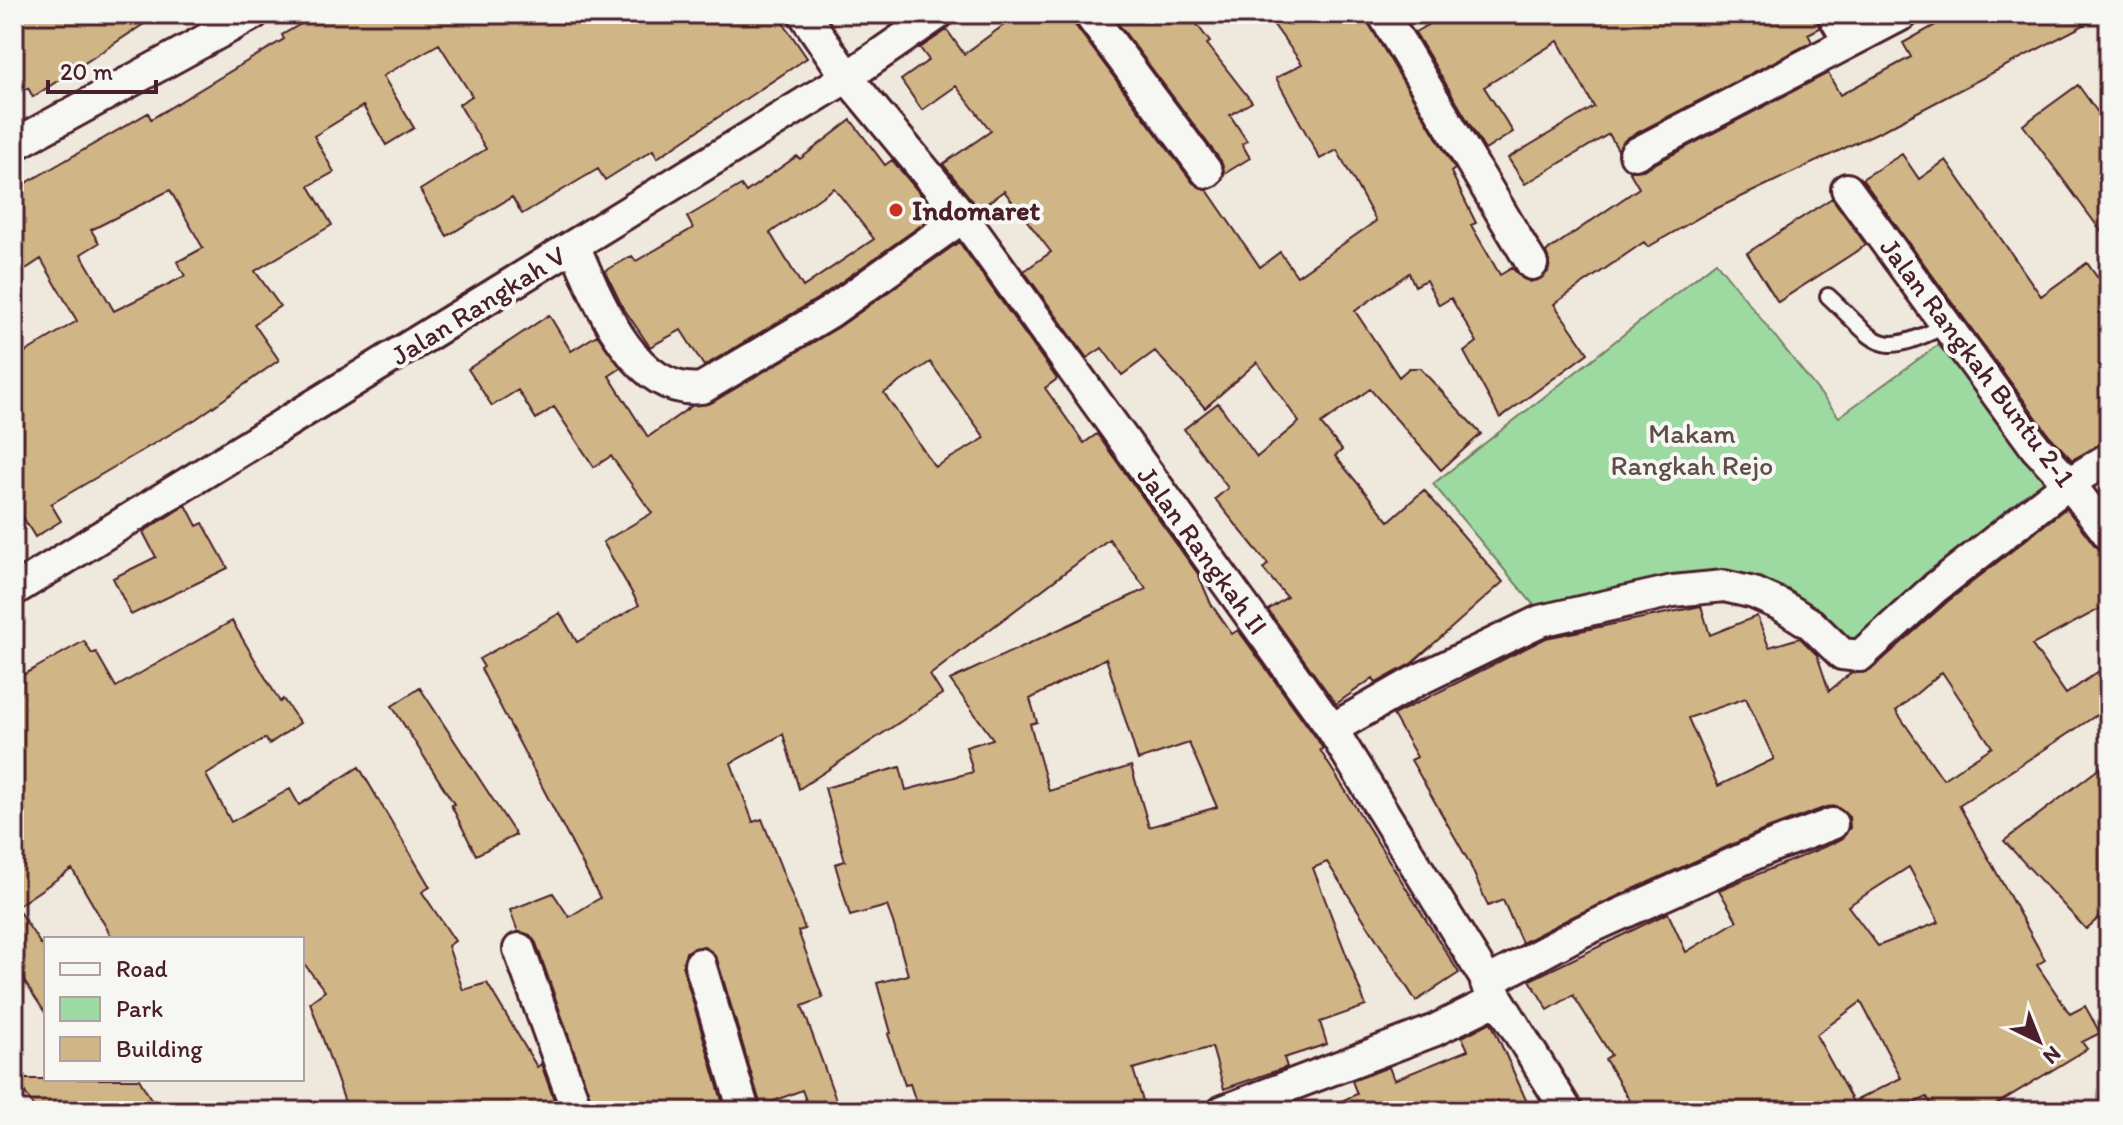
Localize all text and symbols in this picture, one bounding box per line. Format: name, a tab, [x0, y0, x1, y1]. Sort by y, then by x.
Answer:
scale bar	[48, 44, 156, 94]
text: 20 m	[60, 57, 113, 86]
place label: Indomaret	[912, 193, 1041, 227]
marker: Indomaret	[887, 201, 905, 219]
street label: Jalan Rangkah Buntu 2-1	[1873, 231, 2083, 493]
street label: Jalan Rangkah V	[384, 238, 572, 372]
park label: Makam Rangkah Rejo	[1611, 416, 1773, 482]
street label: Jalan Rangkah II	[1130, 459, 1276, 641]
legend	[44, 937, 304, 1081]
text: Road	[116, 954, 168, 983]
text: Park	[116, 994, 163, 1023]
north arrow	[1999, 1001, 2079, 1081]
text: Building	[116, 1034, 203, 1063]
text: N	[2038, 1040, 2067, 1070]

